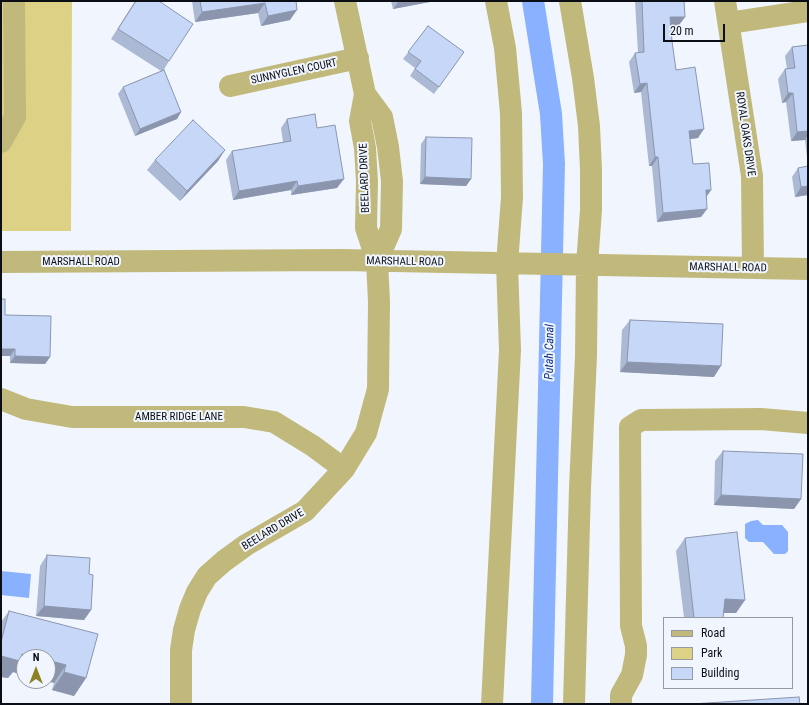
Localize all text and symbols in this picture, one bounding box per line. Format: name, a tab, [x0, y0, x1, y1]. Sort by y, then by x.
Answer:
scale bar	[665, 16, 727, 42]
text: 20 m	[670, 24, 694, 38]
street label: SUNNYGLEN COURT	[250, 56, 338, 88]
street label: ROYAL OAKS DRIVE	[733, 91, 757, 177]
street label: BEELARD DRIVE	[357, 143, 373, 213]
street label: MARSHALL ROAD	[42, 255, 120, 269]
street label: MARSHALL ROAD	[366, 255, 444, 269]
street label: MARSHALL ROAD	[689, 261, 767, 275]
water label: Putah Canal	[542, 324, 558, 380]
street label: AMBER RIDGE LANE	[135, 410, 223, 424]
street label: BEELARD DRIVE	[240, 506, 306, 554]
legend	[663, 617, 793, 689]
text: Road	[701, 626, 725, 640]
text: Park	[701, 646, 722, 660]
north arrow	[16, 649, 56, 689]
text: N	[33, 651, 39, 664]
text: Building	[701, 666, 739, 680]

